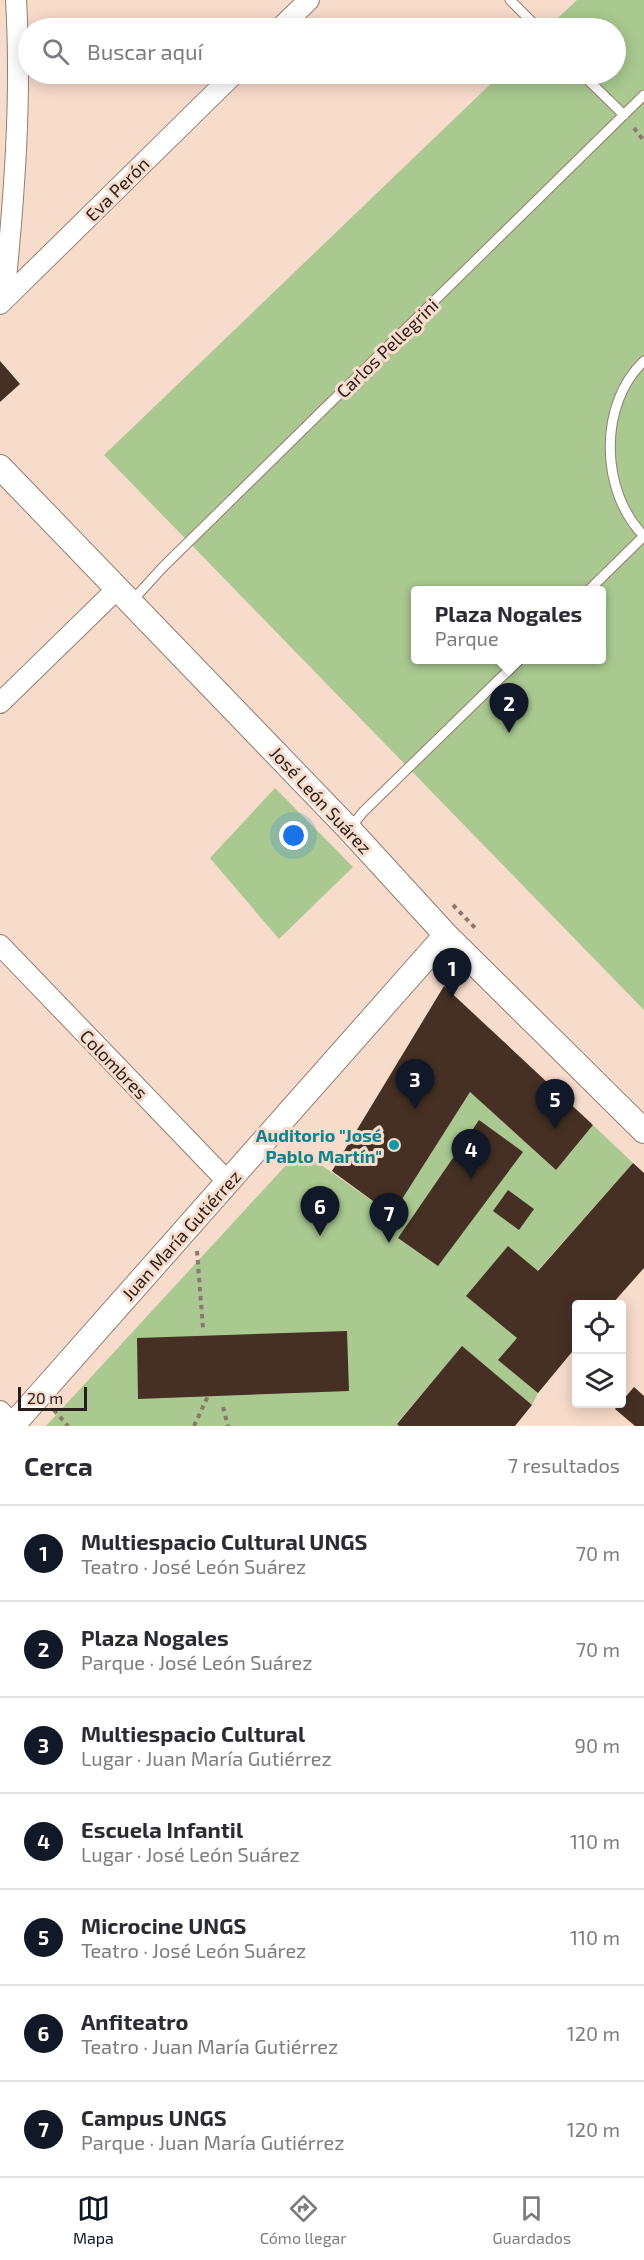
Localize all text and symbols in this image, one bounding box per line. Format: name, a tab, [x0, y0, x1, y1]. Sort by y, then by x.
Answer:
search box	[18, 18, 626, 84]
icon: search	[39, 35, 72, 68]
text: Buscar aquí	[87, 38, 203, 64]
street label: Eva Perón	[80, 152, 154, 226]
street label: Carlos Pellegrini	[331, 294, 443, 402]
popup	[411, 586, 606, 664]
text: Plaza Nogales	[435, 600, 582, 626]
text: Parque	[435, 626, 499, 650]
pin: 2	[490, 684, 528, 733]
street label: José León Suárez	[266, 742, 376, 858]
your location	[279, 821, 308, 850]
pin: 1	[432, 948, 472, 998]
street label: Colombres	[76, 1025, 152, 1103]
pin: 3	[396, 1060, 434, 1109]
pin: 5	[536, 1080, 574, 1129]
place label: Auditorio "José Pablo Martín"	[256, 1124, 382, 1167]
pin: 4	[452, 1130, 490, 1179]
marker: Auditorio "José Pablo Martín"	[387, 1138, 401, 1152]
street label: Juan María Gutiérrez	[117, 1165, 245, 1305]
pin: 6	[300, 1186, 340, 1236]
pin: 7	[370, 1194, 408, 1243]
map controls	[572, 1300, 626, 1408]
button: locate	[572, 1300, 626, 1354]
button: layers	[572, 1354, 626, 1408]
scale bar	[18, 1384, 87, 1412]
text: 20 m	[27, 1388, 63, 1407]
text: Cerca	[24, 1450, 93, 1481]
text: 7 resultados	[508, 1453, 620, 1477]
text: Multiespacio Cultural UNGS	[81, 1528, 368, 1554]
text: 1	[39, 1541, 48, 1565]
text: 70 m	[576, 1541, 620, 1565]
text: Teatro · José León Suárez	[81, 1554, 306, 1578]
text: Plaza Nogales	[81, 1624, 229, 1650]
text: 2	[38, 1637, 49, 1661]
text: 70 m	[576, 1637, 620, 1661]
text: Parque · José León Suárez	[81, 1650, 313, 1674]
text: Multiespacio Cultural	[81, 1720, 305, 1746]
text: 3	[38, 1733, 49, 1757]
text: 90 m	[575, 1733, 620, 1757]
text: Lugar · Juan María Gutiérrez	[81, 1746, 332, 1770]
text: Escuela Infantil	[81, 1816, 243, 1842]
text: 4	[37, 1829, 50, 1853]
text: 110 m	[570, 1829, 620, 1853]
text: Lugar · José León Suárez	[81, 1842, 300, 1866]
text: Microcine UNGS	[81, 1912, 246, 1938]
text: 5	[38, 1925, 49, 1949]
text: 110 m	[570, 1925, 620, 1949]
text: Teatro · José León Suárez	[81, 1938, 306, 1962]
text: Anfiteatro	[81, 2008, 188, 2034]
text: 6	[38, 2021, 49, 2045]
text: 120 m	[567, 2021, 620, 2045]
text: Teatro · Juan María Gutiérrez	[81, 2034, 338, 2058]
text: Campus UNGS	[81, 2104, 227, 2130]
text: 7	[38, 2117, 49, 2141]
text: 120 m	[567, 2117, 620, 2141]
text: Parque · Juan María Gutiérrez	[81, 2130, 345, 2154]
tab: Mapa	[73, 2192, 114, 2247]
tab: Cómo llegar	[260, 2192, 347, 2247]
tab: Guardados	[493, 2192, 571, 2247]

